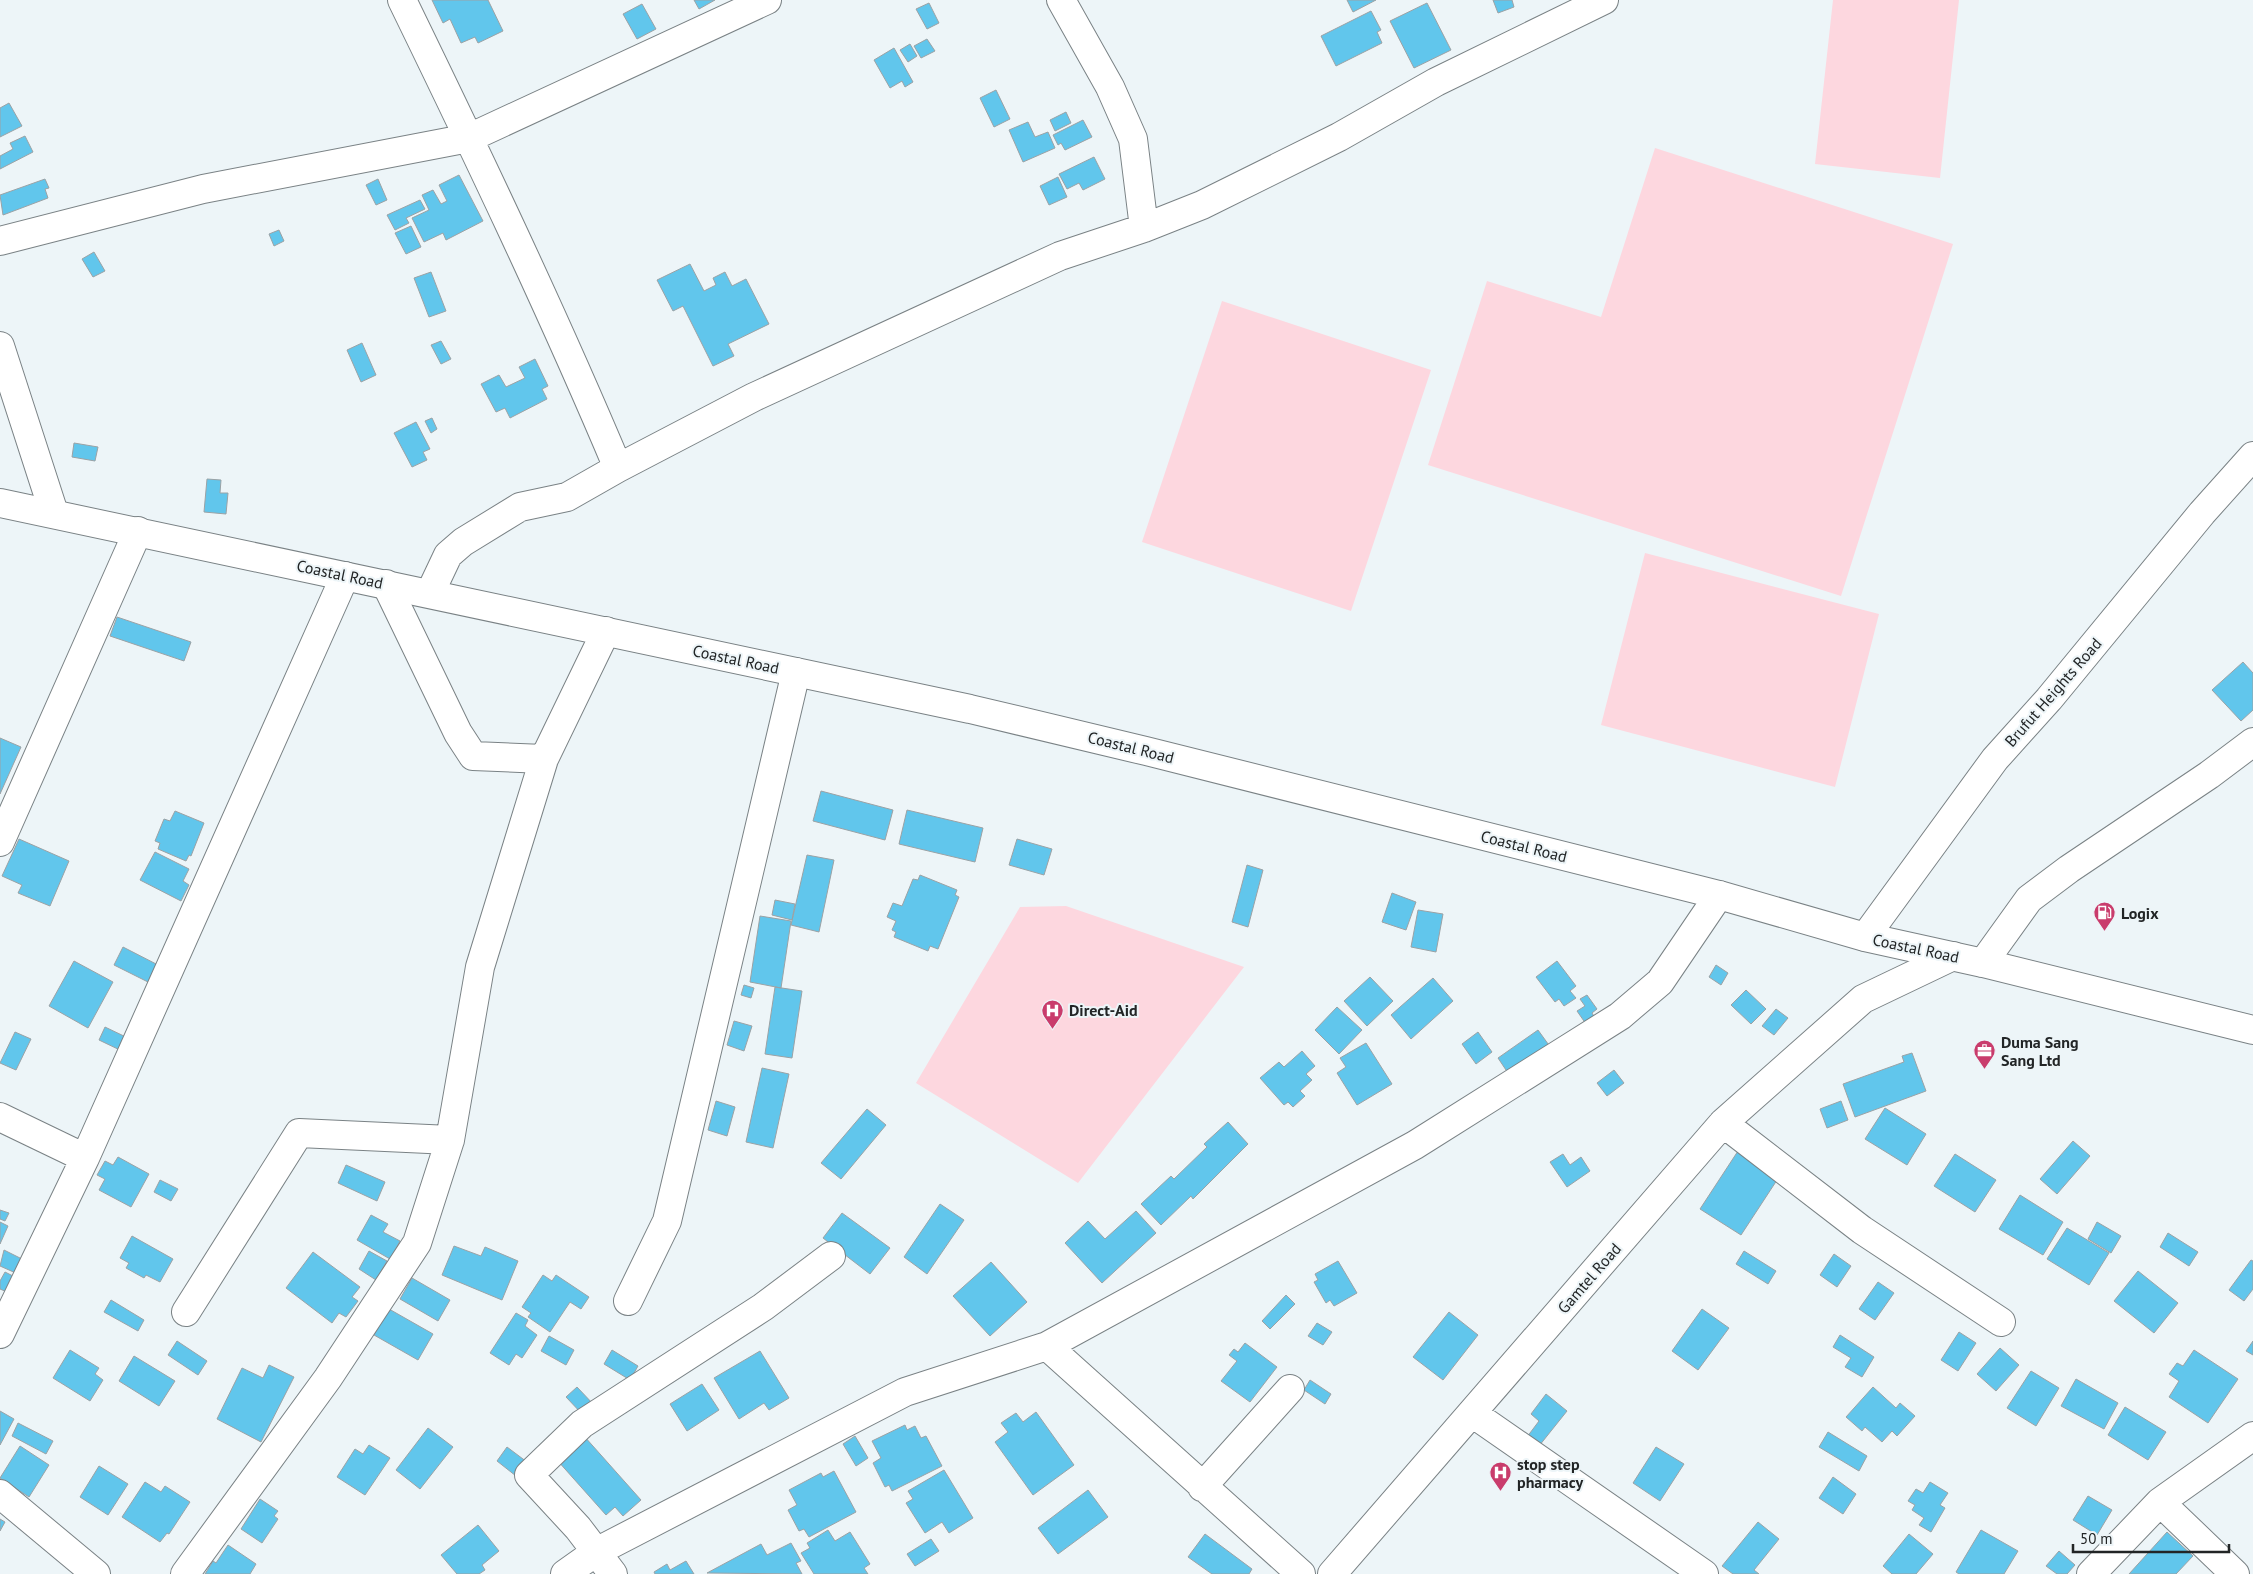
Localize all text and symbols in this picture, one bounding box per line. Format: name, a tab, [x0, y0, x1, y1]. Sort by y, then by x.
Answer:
street label: Coastal Road	[295, 555, 385, 593]
street label: Brufut Heights Road	[2000, 633, 2106, 751]
street label: Coastal Road	[691, 640, 781, 678]
street label: Coastal Road	[1086, 727, 1176, 767]
street label: Coastal Road	[1479, 826, 1569, 866]
fuel station icon: Logix	[2093, 901, 2117, 932]
place label: Logix	[2121, 903, 2159, 923]
street label: Coastal Road	[1871, 929, 1961, 967]
hospital icon: Direct-Aid	[1041, 998, 1065, 1029]
place label: Direct-Aid	[1069, 1000, 1138, 1020]
place label: Duma Sang Sang Ltd	[2001, 1032, 2079, 1070]
office icon: Duma Sang Sang Ltd	[1973, 1039, 1997, 1070]
street label: Gamtel Road	[1553, 1239, 1625, 1317]
place label: stop step pharmacy	[1517, 1454, 1583, 1492]
hospital icon: stop step pharmacy	[1489, 1461, 1513, 1492]
scale bar	[2073, 1522, 2229, 1554]
text: 50 m	[2080, 1529, 2113, 1548]

